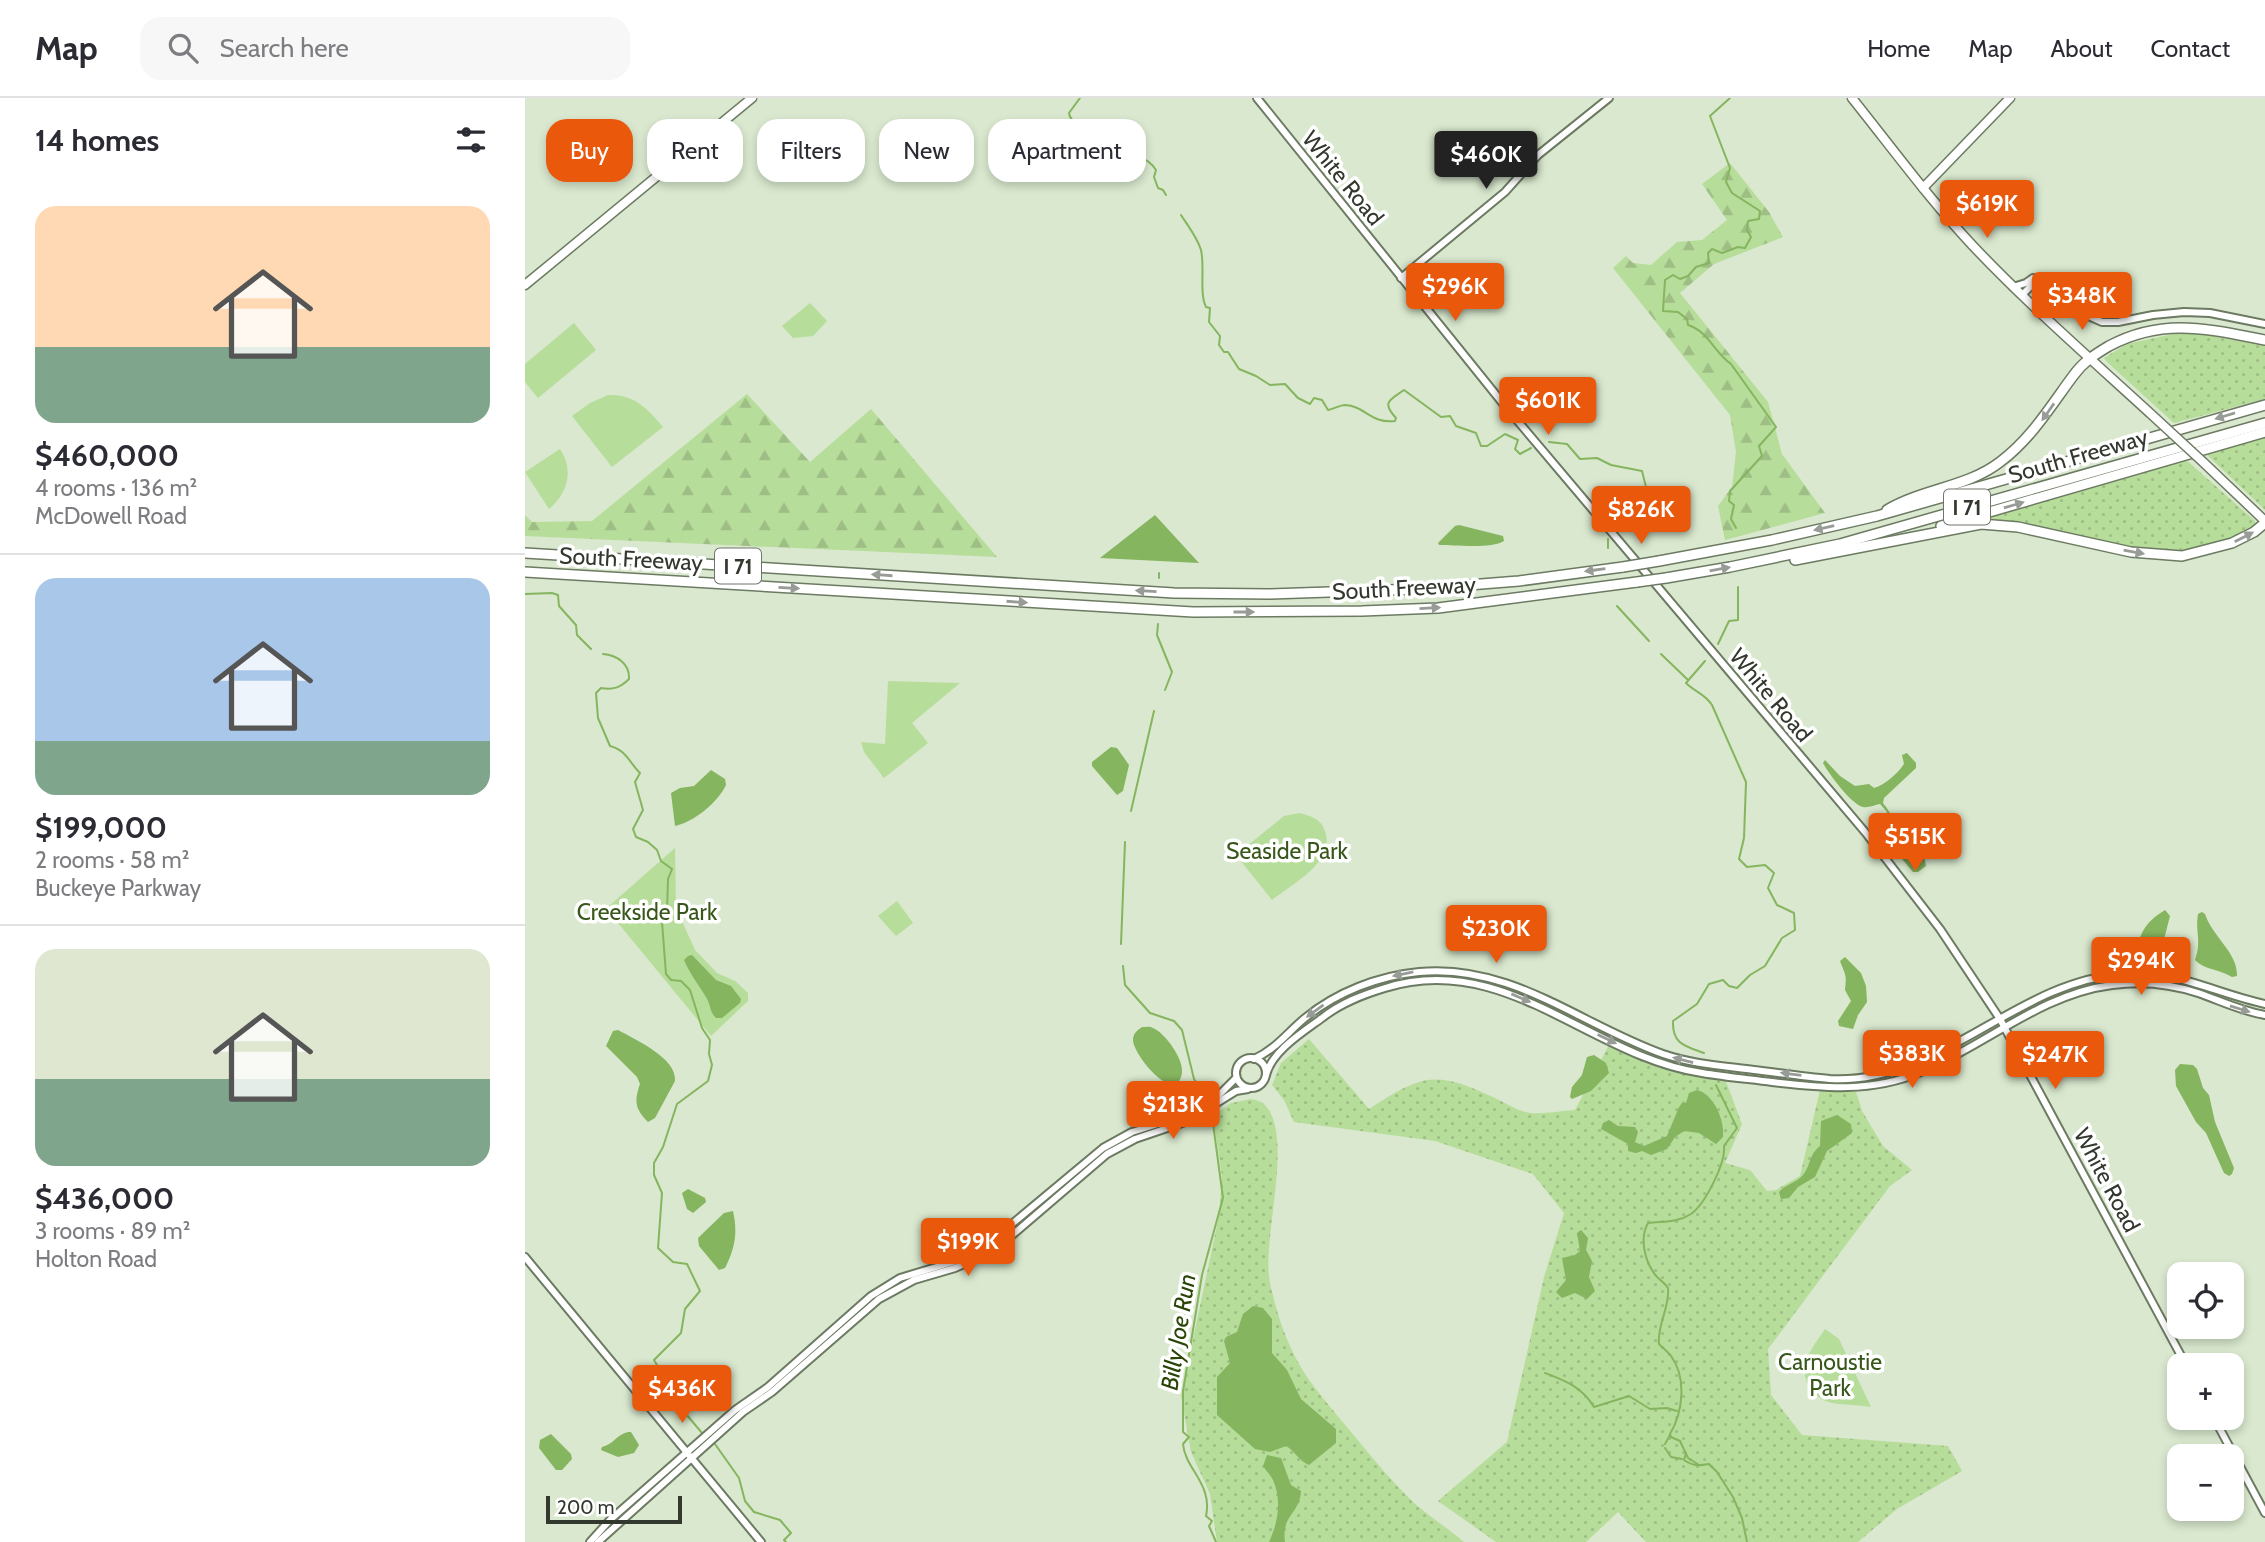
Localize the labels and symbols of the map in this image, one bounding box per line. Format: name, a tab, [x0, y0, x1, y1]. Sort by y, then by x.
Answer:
street label: White Road	[1296, 125, 1390, 231]
pin: $460K	[1437, 132, 1535, 191]
pin: $619K	[1938, 180, 2036, 240]
pin: $296K	[1406, 264, 1504, 323]
pin: $348K	[2033, 272, 2131, 332]
pin: $601K	[1499, 378, 1597, 437]
one-way arrow	[2041, 403, 2055, 421]
one-way arrow	[2214, 412, 2235, 422]
street label: South Freeway	[2005, 423, 2151, 489]
pin: $826K	[1592, 486, 1690, 546]
road number: I 71	[1944, 490, 1990, 524]
one-way arrow	[2004, 499, 2025, 509]
one-way arrow	[1813, 523, 1835, 534]
one-way arrow	[2234, 531, 2254, 543]
street label: South Freeway	[558, 541, 704, 577]
one-way arrow	[2123, 547, 2145, 558]
road number: I 71	[715, 548, 761, 584]
one-way arrow	[1709, 563, 1731, 574]
one-way arrow	[1584, 565, 1606, 576]
one-way arrow	[871, 569, 893, 580]
street label: South Freeway	[1331, 570, 1477, 606]
one-way arrow	[778, 583, 800, 594]
one-way arrow	[1135, 585, 1157, 596]
one-way arrow	[1006, 597, 1028, 608]
one-way arrow	[1419, 602, 1441, 613]
one-way arrow	[1233, 606, 1255, 618]
street label: White Road	[1724, 642, 1818, 748]
pin: $515K	[1866, 814, 1964, 873]
park label: Seaside Park	[1226, 837, 1349, 865]
park label: Creekside Park	[577, 898, 718, 926]
pin: $230K	[1447, 906, 1545, 965]
pin: $294K	[2092, 937, 2190, 997]
one-way arrow	[1392, 969, 1414, 980]
one-way arrow	[1511, 992, 1531, 1004]
one-way arrow	[1306, 1004, 1324, 1018]
one-way arrow	[2230, 1004, 2251, 1014]
pin: $383K	[1863, 1030, 1961, 1090]
pin: $247K	[2006, 1032, 2104, 1091]
one-way arrow	[1597, 1034, 1618, 1045]
one-way arrow	[1672, 1054, 1694, 1065]
one-way arrow	[1780, 1069, 1802, 1080]
pin: $213K	[1124, 1082, 1222, 1141]
street label: White Road	[2068, 1123, 2146, 1237]
pin: $199K	[919, 1218, 1017, 1278]
water label: Billy Joe Run	[1154, 1272, 1202, 1392]
park label: Carnoustie Park	[1778, 1348, 1882, 1402]
pin: $436K	[633, 1366, 731, 1425]
scale bar	[546, 1493, 683, 1525]

